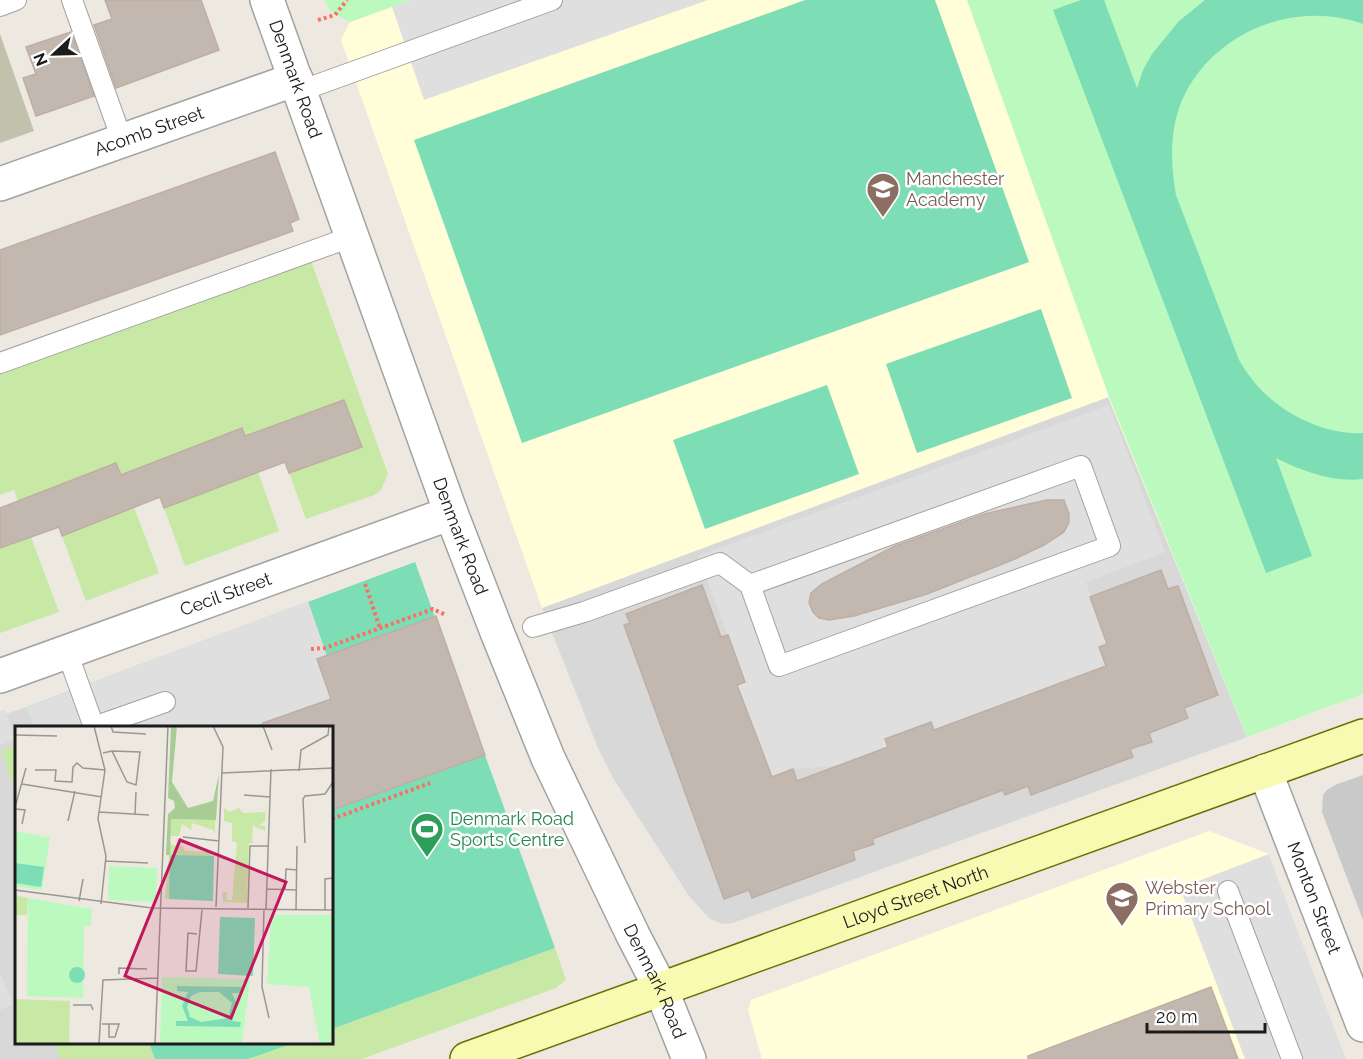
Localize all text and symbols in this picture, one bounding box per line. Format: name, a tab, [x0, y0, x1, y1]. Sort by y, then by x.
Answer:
street label: Denmark Road	[265, 17, 327, 141]
north arrow	[24, 24, 84, 84]
text: N	[29, 50, 52, 69]
street label: Acomb Street	[91, 102, 206, 160]
place label: Manchester Academy	[906, 168, 1005, 210]
school or university icon: Manchester Academy	[865, 171, 901, 218]
street label: Denmark Road	[429, 474, 493, 598]
street label: Cecil Street	[177, 568, 274, 620]
inset map	[15, 726, 333, 1044]
place label: Denmark Road Sports Centre	[450, 808, 574, 850]
sports icon: Denmark Road Sports Centre	[409, 811, 445, 858]
street label: Monton Street	[1283, 839, 1346, 957]
street label: Lloyd Street North	[840, 861, 991, 933]
place label: Webster Primary School	[1145, 877, 1271, 919]
school or university icon: Webster Primary School	[1104, 880, 1140, 927]
street label: Denmark Road	[619, 920, 691, 1041]
scale bar	[1147, 996, 1266, 1034]
text: 20 m	[1156, 1006, 1198, 1027]

